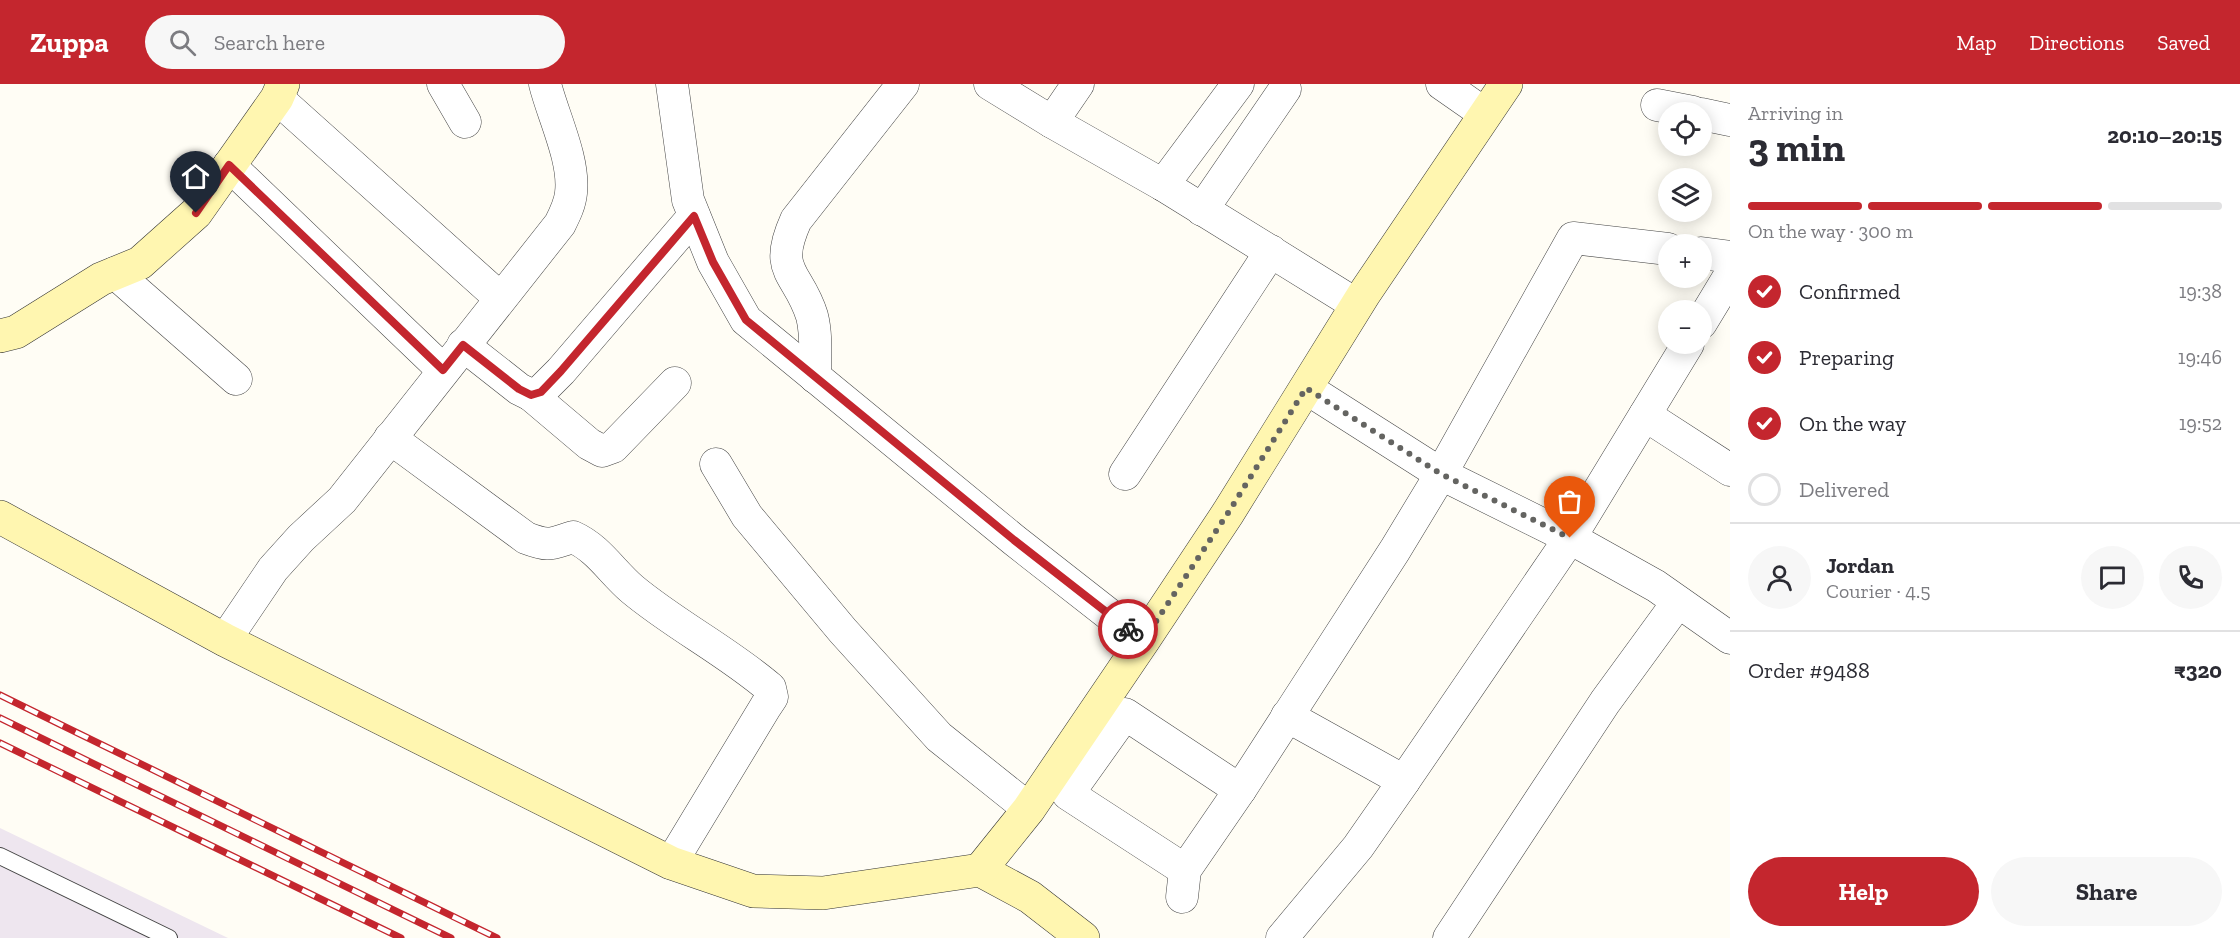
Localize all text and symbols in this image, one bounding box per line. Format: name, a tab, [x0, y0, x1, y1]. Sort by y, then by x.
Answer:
search box	[145, 15, 565, 69]
text: Zuppa	[30, 26, 109, 59]
icon: search	[166, 26, 199, 59]
text: Search here	[214, 29, 325, 56]
text: Map	[1957, 30, 1997, 55]
text: Directions	[2030, 30, 2124, 55]
text: Saved	[2157, 30, 2210, 55]
text: Arriving in	[1748, 101, 1843, 125]
map controls	[1658, 102, 1712, 354]
button: locate	[1658, 102, 1712, 156]
text: 20:10–20:15	[2107, 122, 2222, 149]
text: 3 min	[1748, 124, 1845, 171]
pin	[170, 151, 221, 213]
icon: home	[179, 160, 212, 193]
button: layers	[1658, 168, 1712, 222]
text: On the way · 300 m	[1748, 219, 1913, 243]
button: +	[1658, 234, 1712, 288]
icon: check	[1748, 275, 1781, 308]
text: Confirmed	[1799, 278, 1900, 305]
text: 19:38	[2179, 279, 2222, 303]
button: −	[1658, 300, 1712, 354]
icon: check	[1748, 341, 1781, 374]
text: Preparing	[1799, 344, 1894, 371]
text: 19:46	[2178, 345, 2222, 369]
icon: check	[1748, 407, 1781, 440]
text: On the way	[1799, 410, 1906, 437]
text: 19:52	[2179, 411, 2222, 435]
pin	[1544, 476, 1595, 538]
text: Delivered	[1799, 476, 1889, 503]
icon: bag	[1553, 485, 1586, 518]
button: person	[1748, 546, 1811, 609]
button: chat	[2081, 546, 2144, 609]
button: phone	[2159, 546, 2222, 609]
text: Jordan	[1826, 552, 1894, 579]
text: Courier · 4.5	[1826, 579, 1931, 603]
courier	[1098, 599, 1158, 659]
icon: bike	[1112, 613, 1145, 646]
text: Order #9488	[1748, 657, 1870, 684]
text: ₹320	[2174, 657, 2222, 684]
button: Help	[1748, 857, 1979, 926]
button: Share	[1991, 857, 2222, 926]

